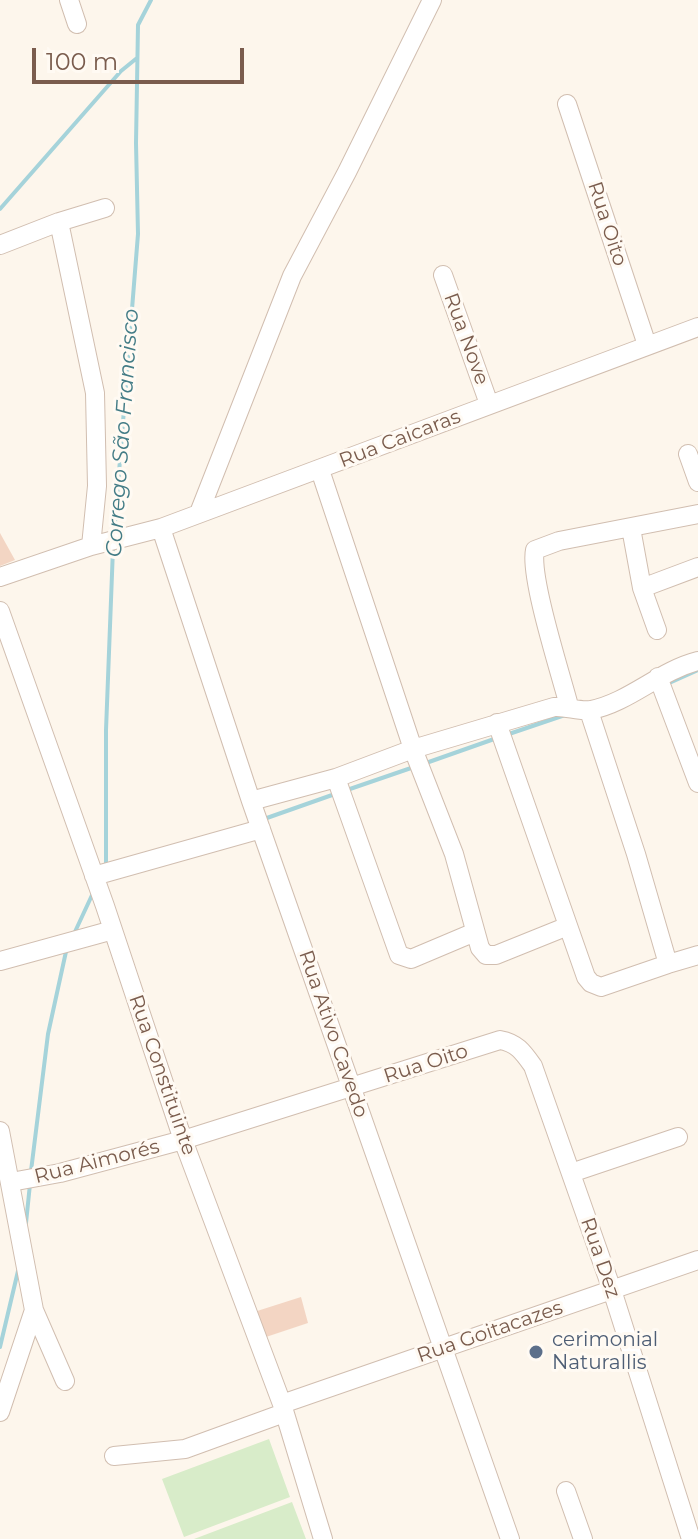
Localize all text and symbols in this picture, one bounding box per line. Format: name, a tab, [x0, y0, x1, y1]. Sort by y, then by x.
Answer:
scale bar	[36, 32, 248, 82]
text: 100 m	[46, 47, 118, 76]
street label: Rua Oito	[582, 179, 632, 269]
street label: Rua Nove	[438, 290, 494, 388]
water label: Corrego São Francisco	[101, 308, 145, 558]
street label: Rua Caicaras	[336, 405, 464, 473]
street label: Rua Ativo Cavedo	[293, 947, 373, 1121]
street label: Rua Constituinte	[123, 992, 201, 1158]
street label: Rua Oito	[381, 1039, 471, 1089]
street label: Rua Aimorés	[32, 1135, 162, 1189]
street label: Rua Dez	[575, 1215, 625, 1301]
street label: Rua Goitacazes	[414, 1296, 566, 1368]
place label: cerimonial Naturallis	[552, 1328, 658, 1375]
marker: cerimonial Naturallis	[527, 1343, 545, 1361]

